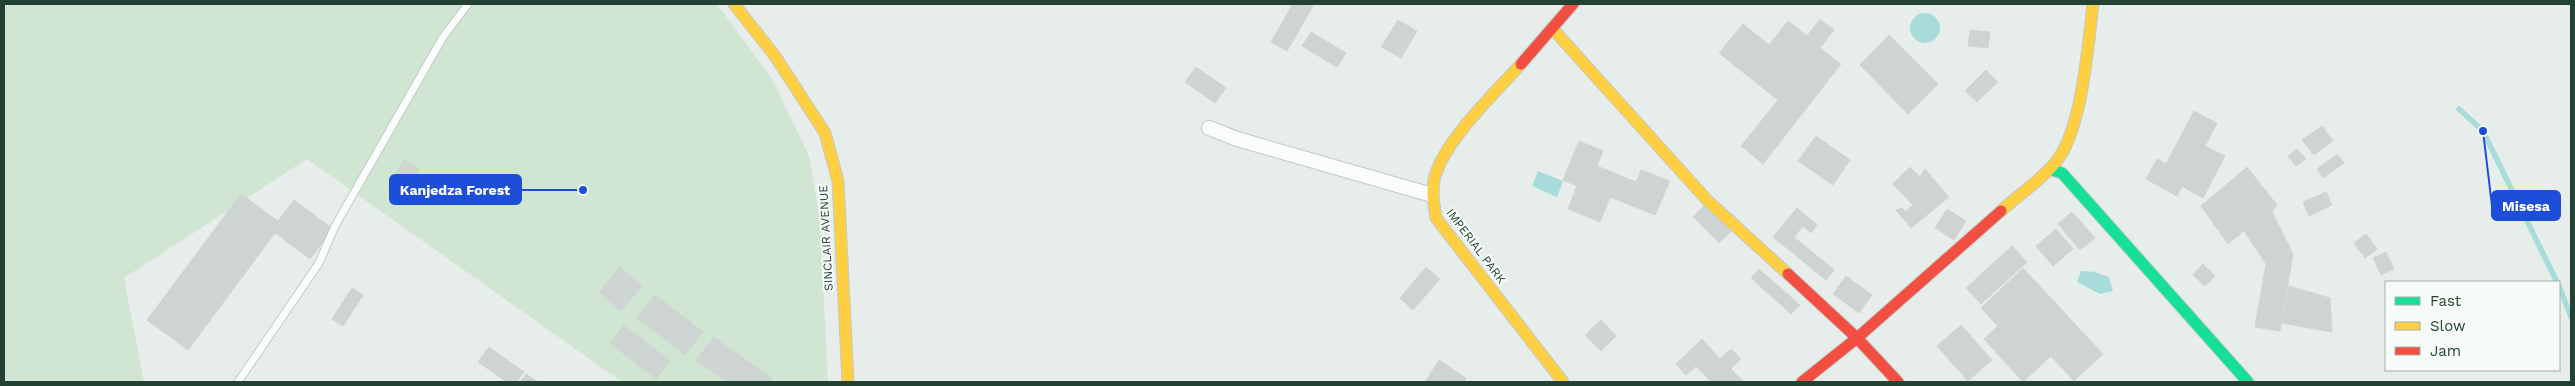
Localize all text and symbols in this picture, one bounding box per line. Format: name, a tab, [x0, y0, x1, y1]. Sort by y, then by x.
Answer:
callout: Kanjedza Forest	[390, 175, 521, 204]
text: Kanjedza Forest	[400, 182, 510, 198]
street label: SINCLAIR AVENUE	[816, 184, 836, 291]
callout: Misesa	[2492, 191, 2560, 220]
text: Misesa	[2502, 198, 2551, 214]
street label: IMPERIAL PARK	[1443, 206, 1509, 286]
legend	[2385, 281, 2560, 371]
text: Fast	[2430, 292, 2462, 310]
text: Slow	[2430, 317, 2466, 335]
text: Jam	[2430, 342, 2461, 360]

